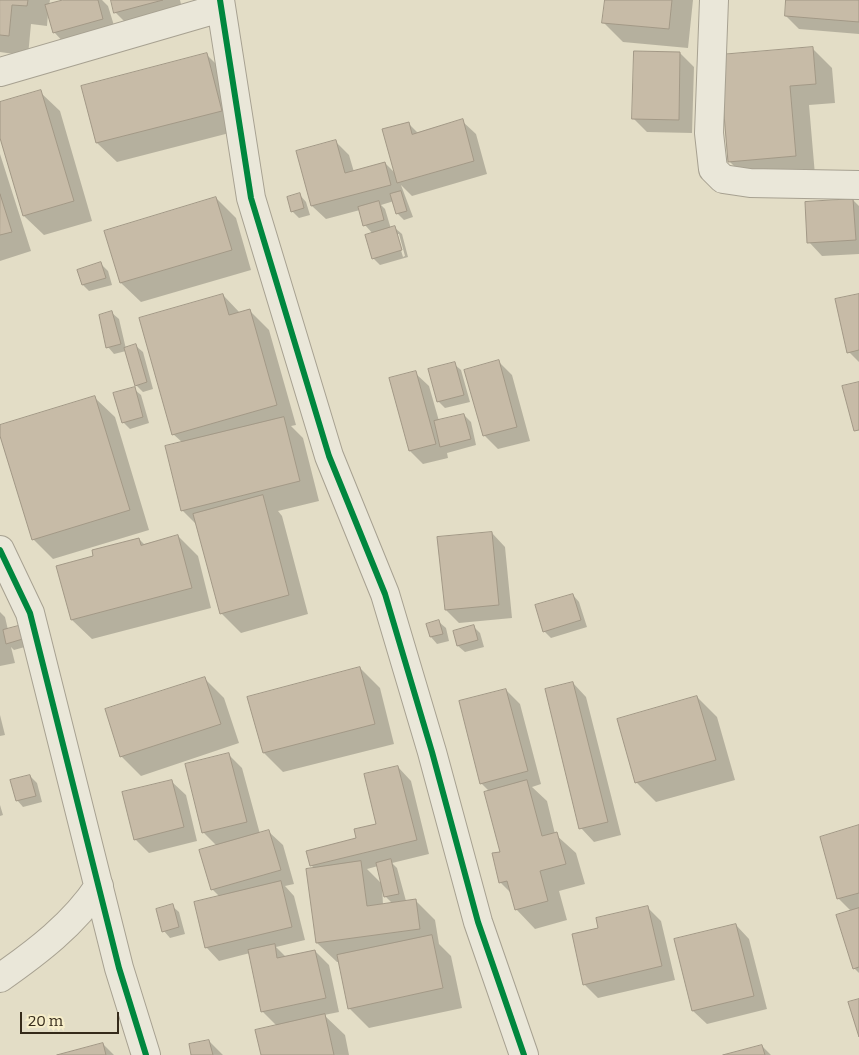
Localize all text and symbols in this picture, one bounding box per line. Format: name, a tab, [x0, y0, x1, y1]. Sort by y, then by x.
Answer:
scale bar	[22, 1002, 121, 1034]
text: 20 m	[28, 1012, 63, 1030]

